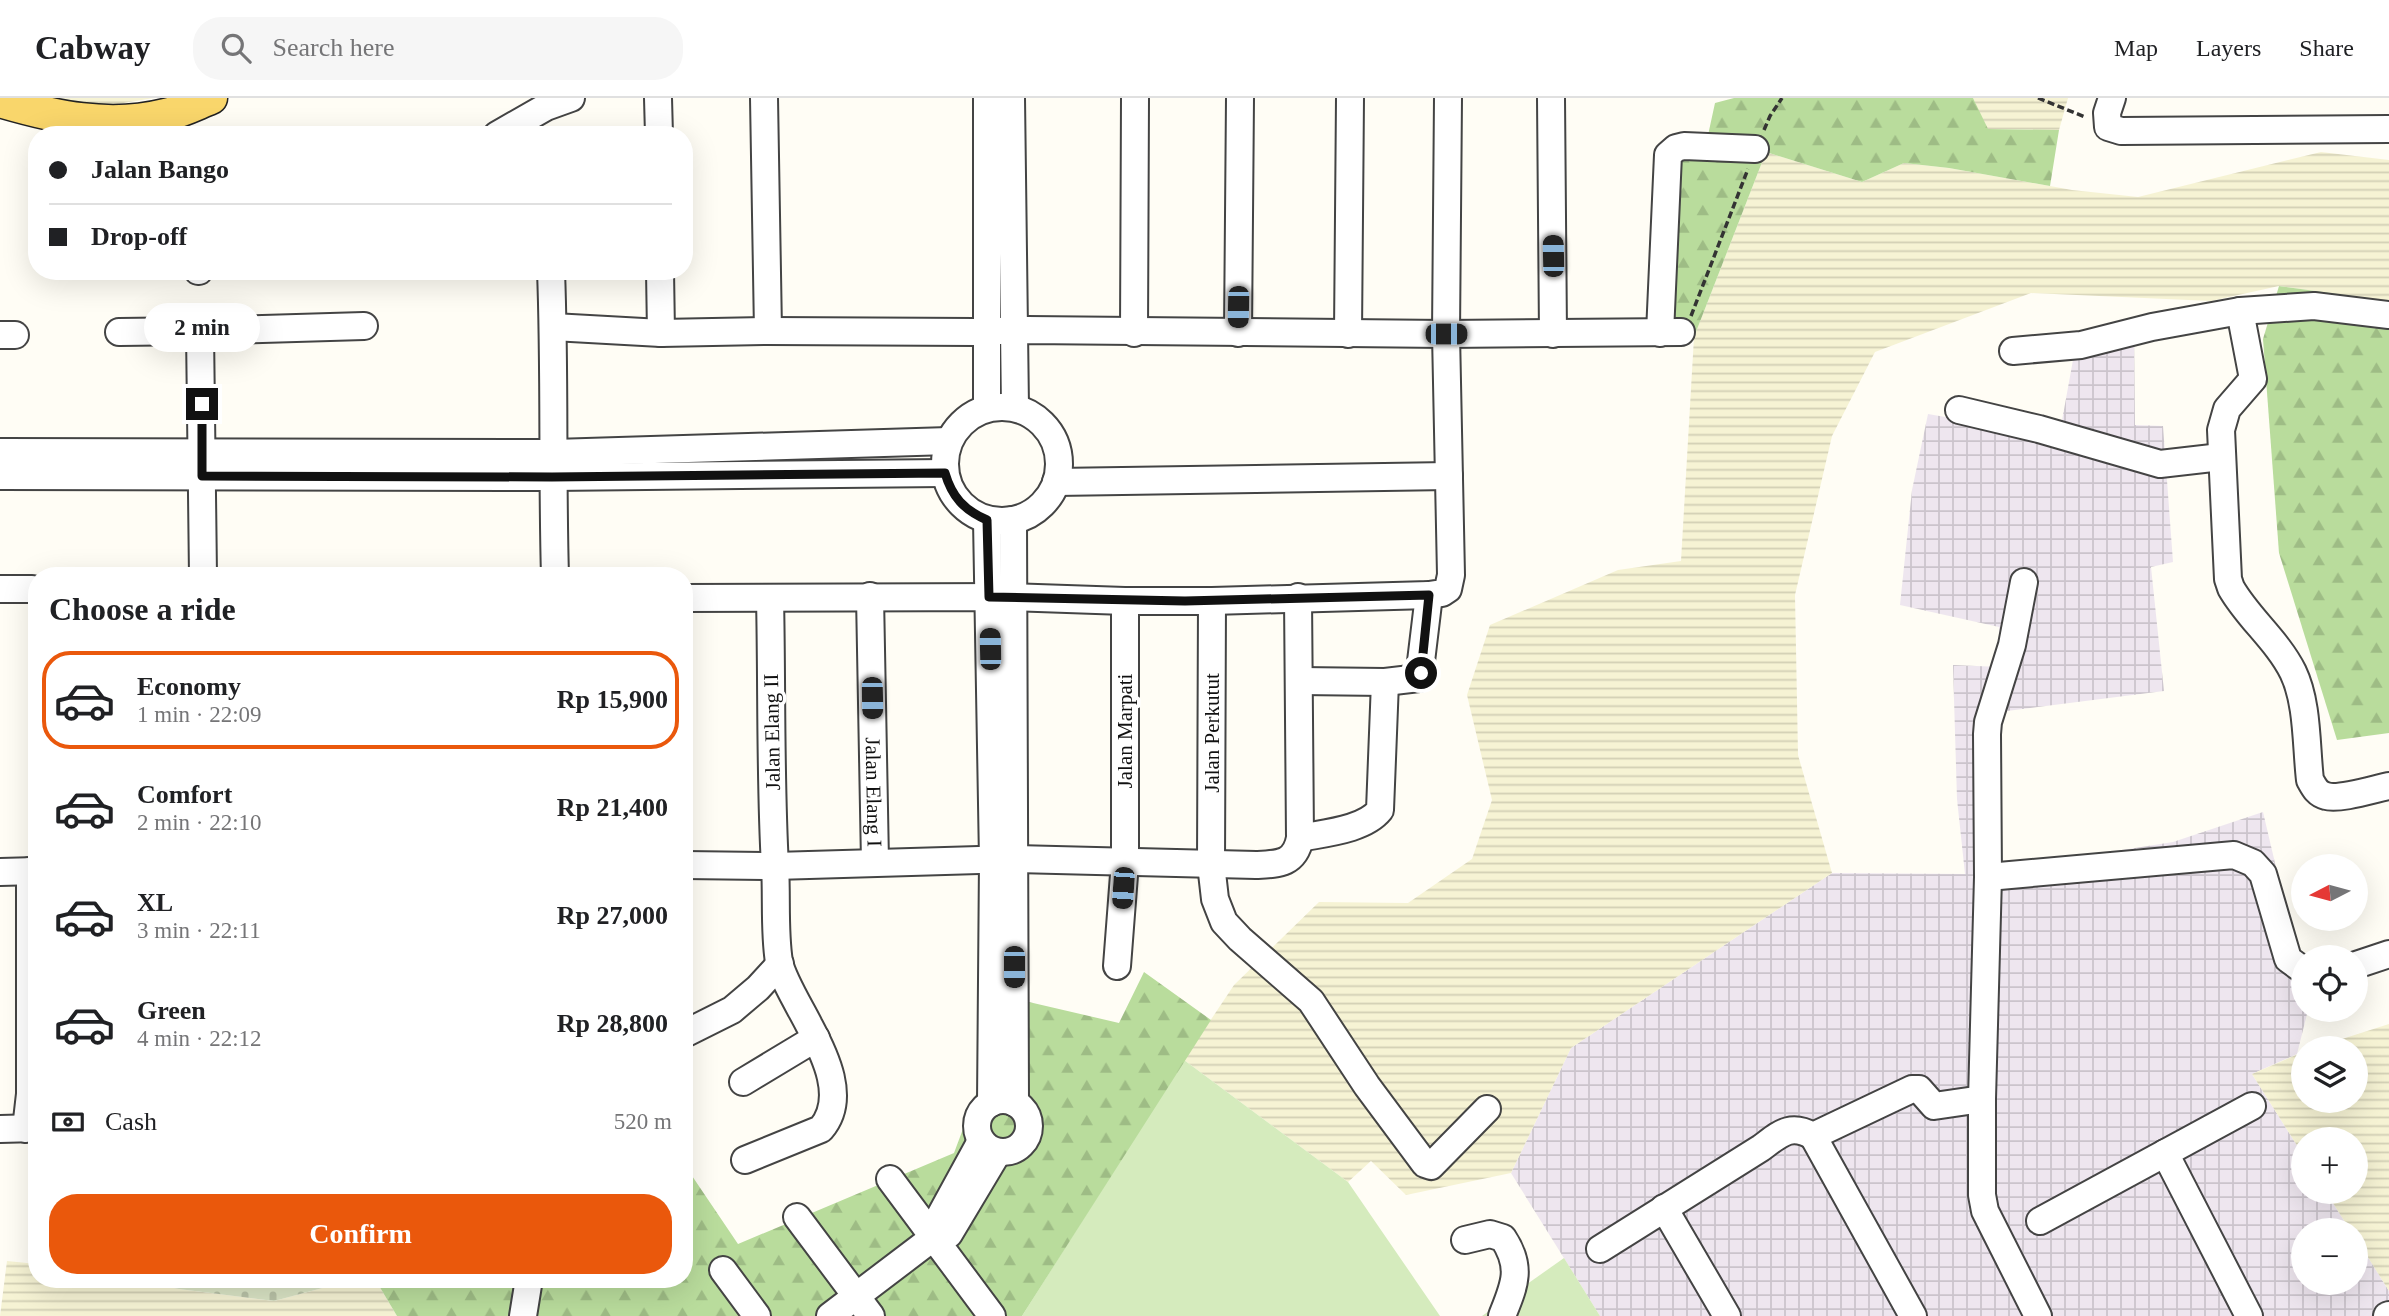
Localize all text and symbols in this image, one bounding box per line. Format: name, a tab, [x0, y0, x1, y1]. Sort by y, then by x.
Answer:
search box	[193, 17, 683, 80]
icon: search	[217, 29, 255, 67]
text: Cabway	[35, 30, 151, 66]
text: Search here	[273, 33, 395, 62]
text: Map	[2114, 35, 2158, 61]
text: Layers	[2196, 35, 2261, 61]
text: Share	[2299, 35, 2354, 61]
text: Jalan Bango	[91, 155, 229, 184]
text: Drop-off	[91, 222, 187, 251]
car	[1543, 235, 1564, 277]
car	[1228, 286, 1249, 328]
callout: 2 min	[144, 302, 260, 352]
text: 2 min	[174, 315, 230, 340]
car	[1426, 324, 1468, 345]
route end	[186, 388, 218, 420]
text: Choose a ride	[49, 591, 236, 627]
car	[980, 628, 1001, 670]
route start	[1405, 657, 1437, 689]
icon: car	[53, 669, 116, 732]
text: Economy	[137, 672, 241, 701]
street label: Jalan Elang II	[759, 673, 785, 791]
street label: Jalan Marpati	[1113, 673, 1137, 788]
street label: Jalan Perkutut	[1200, 673, 1224, 793]
car	[862, 677, 883, 719]
text: Rp 15,900	[557, 685, 668, 714]
text: 1 min · 22:09	[137, 702, 262, 727]
street label: Jalan Elang I	[861, 737, 887, 847]
icon: car	[53, 777, 116, 840]
text: Comfort	[137, 780, 232, 809]
text: Rp 21,400	[557, 793, 668, 822]
text: 2 min · 22:10	[137, 810, 262, 835]
north arrow	[2291, 854, 2368, 931]
map controls	[2291, 854, 2368, 1295]
car	[1112, 866, 1135, 910]
icon: car	[53, 885, 116, 948]
text: XL	[137, 888, 173, 917]
text: Rp 27,000	[557, 901, 668, 930]
text: 3 min · 22:11	[137, 918, 261, 943]
button: locate	[2291, 945, 2368, 1022]
car	[1004, 946, 1025, 988]
icon: car	[53, 993, 116, 1056]
text: Green	[137, 996, 206, 1025]
text: Rp 28,800	[557, 1009, 668, 1038]
text: 4 min · 22:12	[137, 1026, 262, 1051]
button: layers	[2291, 1036, 2368, 1113]
icon: cash	[49, 1103, 87, 1141]
text: Cash	[105, 1107, 157, 1136]
text: 520 m	[614, 1109, 672, 1134]
button: +	[2291, 1127, 2368, 1204]
button: Confirm	[49, 1194, 672, 1274]
button: −	[2291, 1218, 2368, 1295]

